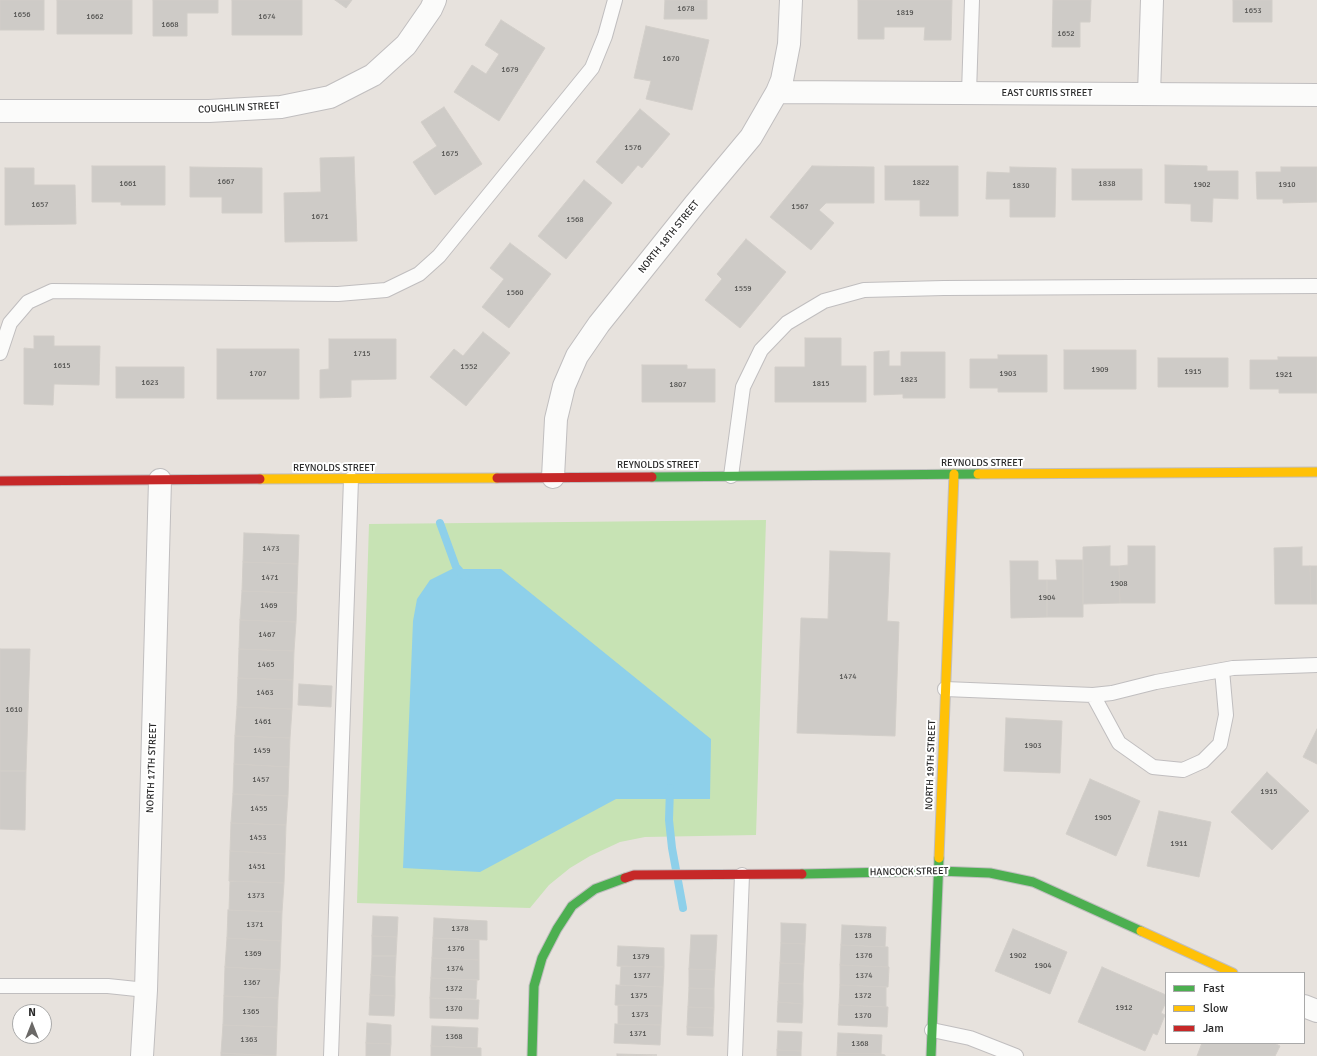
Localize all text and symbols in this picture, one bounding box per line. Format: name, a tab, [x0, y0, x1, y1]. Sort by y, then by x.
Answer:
house number: 1678	[677, 4, 695, 14]
house number: 1653	[1244, 6, 1262, 16]
house number: 1819	[896, 8, 914, 18]
house number: 1656	[13, 10, 31, 20]
house number: 1662	[86, 12, 104, 22]
house number: 1674	[258, 12, 276, 22]
house number: 1668	[161, 20, 179, 30]
house number: 1652	[1057, 29, 1075, 39]
house number: 1670	[662, 54, 680, 64]
house number: 1679	[501, 65, 519, 75]
street label: EAST CURTIS STREET	[1002, 87, 1092, 99]
street label: COUGHLIN STREET	[198, 100, 280, 116]
house number: 1576	[624, 143, 642, 153]
house number: 1675	[441, 149, 459, 159]
house number: 1667	[217, 177, 235, 187]
house number: 1822	[912, 178, 930, 188]
house number: 1661	[119, 179, 137, 189]
house number: 1838	[1098, 179, 1116, 189]
house number: 1902	[1193, 180, 1211, 190]
house number: 1910	[1278, 180, 1296, 190]
house number: 1830	[1012, 181, 1030, 191]
street label: NORTH 18TH STREET	[636, 198, 702, 276]
house number: 1657	[31, 200, 49, 210]
house number: 1567	[791, 202, 809, 212]
house number: 1671	[311, 212, 329, 222]
house number: 1568	[566, 215, 584, 225]
house number: 1559	[734, 284, 752, 294]
house number: 1560	[506, 288, 524, 298]
house number: 1715	[353, 349, 371, 359]
house number: 1615	[53, 361, 71, 371]
house number: 1552	[460, 362, 478, 372]
house number: 1909	[1091, 365, 1109, 375]
house number: 1915	[1184, 367, 1202, 377]
house number: 1707	[249, 369, 267, 379]
house number: 1903	[999, 369, 1017, 379]
house number: 1921	[1275, 370, 1293, 380]
house number: 1823	[900, 375, 918, 385]
house number: 1623	[141, 378, 159, 388]
house number: 1815	[812, 379, 830, 389]
house number: 1807	[669, 380, 687, 390]
street label: REYNOLDS STREET	[941, 457, 1023, 469]
street label: REYNOLDS STREET	[617, 459, 699, 471]
street label: REYNOLDS STREET	[293, 462, 375, 474]
house number: 1473	[262, 544, 280, 554]
house number: 1471	[261, 573, 279, 583]
house number: 1908	[1110, 579, 1128, 589]
house number: 1904	[1038, 593, 1056, 603]
house number: 1469	[260, 601, 278, 611]
house number: 1467	[258, 630, 276, 640]
house number: 1465	[257, 660, 275, 670]
house number: 1474	[839, 672, 857, 682]
house number: 1463	[256, 688, 274, 698]
house number: 1610	[5, 705, 23, 715]
house number: 1461	[254, 717, 272, 727]
street label: NORTH 19TH STREET	[923, 720, 939, 810]
street label: NORTH 17TH STREET	[144, 723, 160, 813]
house number: 1903	[1024, 741, 1042, 751]
house number: 1459	[253, 746, 271, 756]
house number: 1457	[252, 775, 270, 785]
house number: 1915	[1260, 787, 1278, 797]
house number: 1455	[250, 804, 268, 814]
house number: 1905	[1094, 813, 1112, 823]
house number: 1453	[249, 833, 267, 843]
house number: 1911	[1170, 839, 1188, 849]
house number: 1451	[248, 862, 266, 872]
street label: HANCOCK STREET	[869, 865, 949, 879]
house number: 1373	[247, 891, 265, 901]
house number: 1371	[246, 920, 264, 930]
house number: 1378	[451, 924, 469, 934]
house number: 1378	[854, 931, 872, 941]
house number: 1376	[447, 944, 465, 954]
house number: 1369	[244, 949, 262, 959]
house number: 1376	[855, 951, 873, 961]
house number: 1902	[1009, 951, 1027, 961]
house number: 1379	[632, 952, 650, 962]
house number: 1904	[1034, 961, 1052, 971]
house number: 1374	[446, 964, 464, 974]
house number: 1377	[633, 971, 651, 981]
house number: 1374	[855, 971, 873, 981]
legend	[1165, 972, 1305, 1044]
house number: 1367	[243, 978, 261, 988]
text: Fast	[1203, 981, 1224, 996]
house number: 1372	[445, 984, 463, 994]
house number: 1375	[630, 991, 648, 1001]
house number: 1372	[854, 991, 872, 1001]
text: Slow	[1203, 1001, 1228, 1016]
house number: 1912	[1115, 1003, 1133, 1013]
north arrow	[12, 1004, 52, 1044]
house number: 1370	[445, 1004, 463, 1014]
text: N	[28, 1006, 36, 1019]
house number: 1365	[242, 1007, 260, 1017]
house number: 1373	[631, 1010, 649, 1020]
house number: 1370	[854, 1011, 872, 1021]
text: Jam	[1203, 1021, 1224, 1036]
house number: 1371	[629, 1029, 647, 1039]
house number: 1368	[445, 1032, 463, 1042]
house number: 1363	[240, 1035, 258, 1045]
house number: 1368	[851, 1039, 869, 1049]

